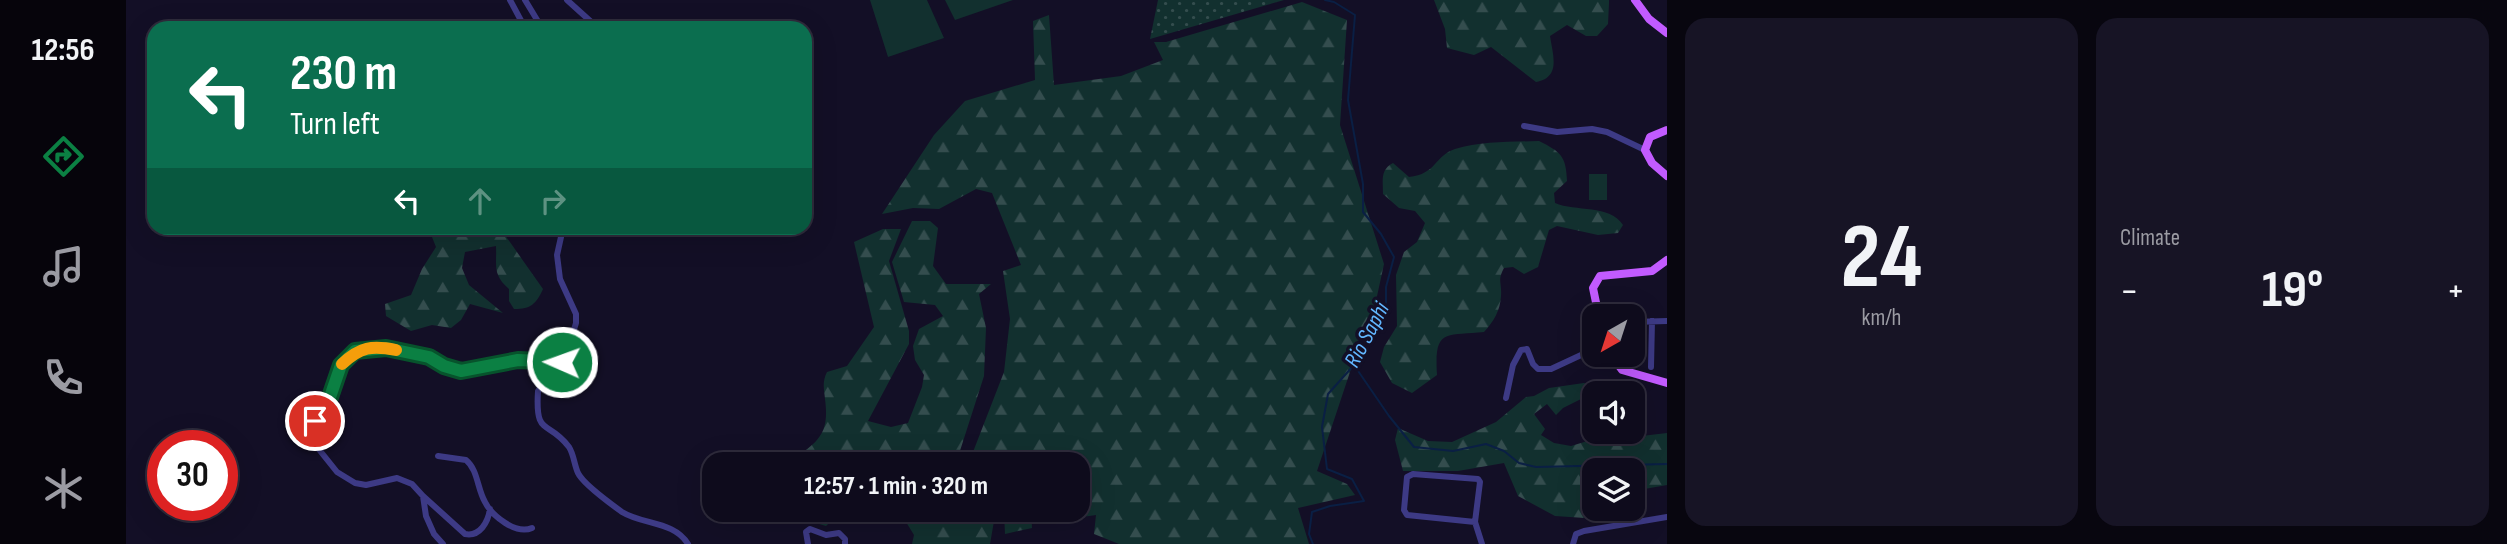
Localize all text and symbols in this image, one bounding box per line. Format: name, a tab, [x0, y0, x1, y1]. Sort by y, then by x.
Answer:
text: 12:56	[31, 31, 95, 70]
text: 230 m	[290, 45, 397, 104]
icon: left	[175, 49, 266, 140]
text: Turn left	[290, 105, 380, 144]
icon: directions	[39, 132, 88, 181]
icon: left	[388, 182, 426, 220]
icon: ahead	[461, 182, 499, 220]
icon: right	[534, 182, 572, 220]
text: 24	[1841, 204, 1922, 313]
text: Climate	[2120, 224, 2180, 252]
icon: music	[39, 242, 88, 291]
text: 19°	[2262, 259, 2323, 322]
text: −	[2120, 269, 2139, 314]
text: +	[2446, 269, 2465, 314]
water label: Rio Saphi	[1338, 297, 1396, 372]
north arrow	[1582, 304, 1645, 368]
map controls	[1582, 304, 1645, 521]
text: km/h	[1862, 304, 1901, 332]
position arrow	[525, 325, 599, 399]
icon: phone	[39, 353, 88, 402]
button: sound	[1582, 381, 1645, 444]
pin	[285, 391, 345, 451]
icon: arrive	[296, 402, 334, 440]
speed limit sign: 30	[147, 430, 238, 521]
button: layers	[1582, 458, 1645, 521]
icon: climate	[39, 464, 88, 513]
text: 12:57 · 1 min · 320 m	[804, 471, 988, 502]

